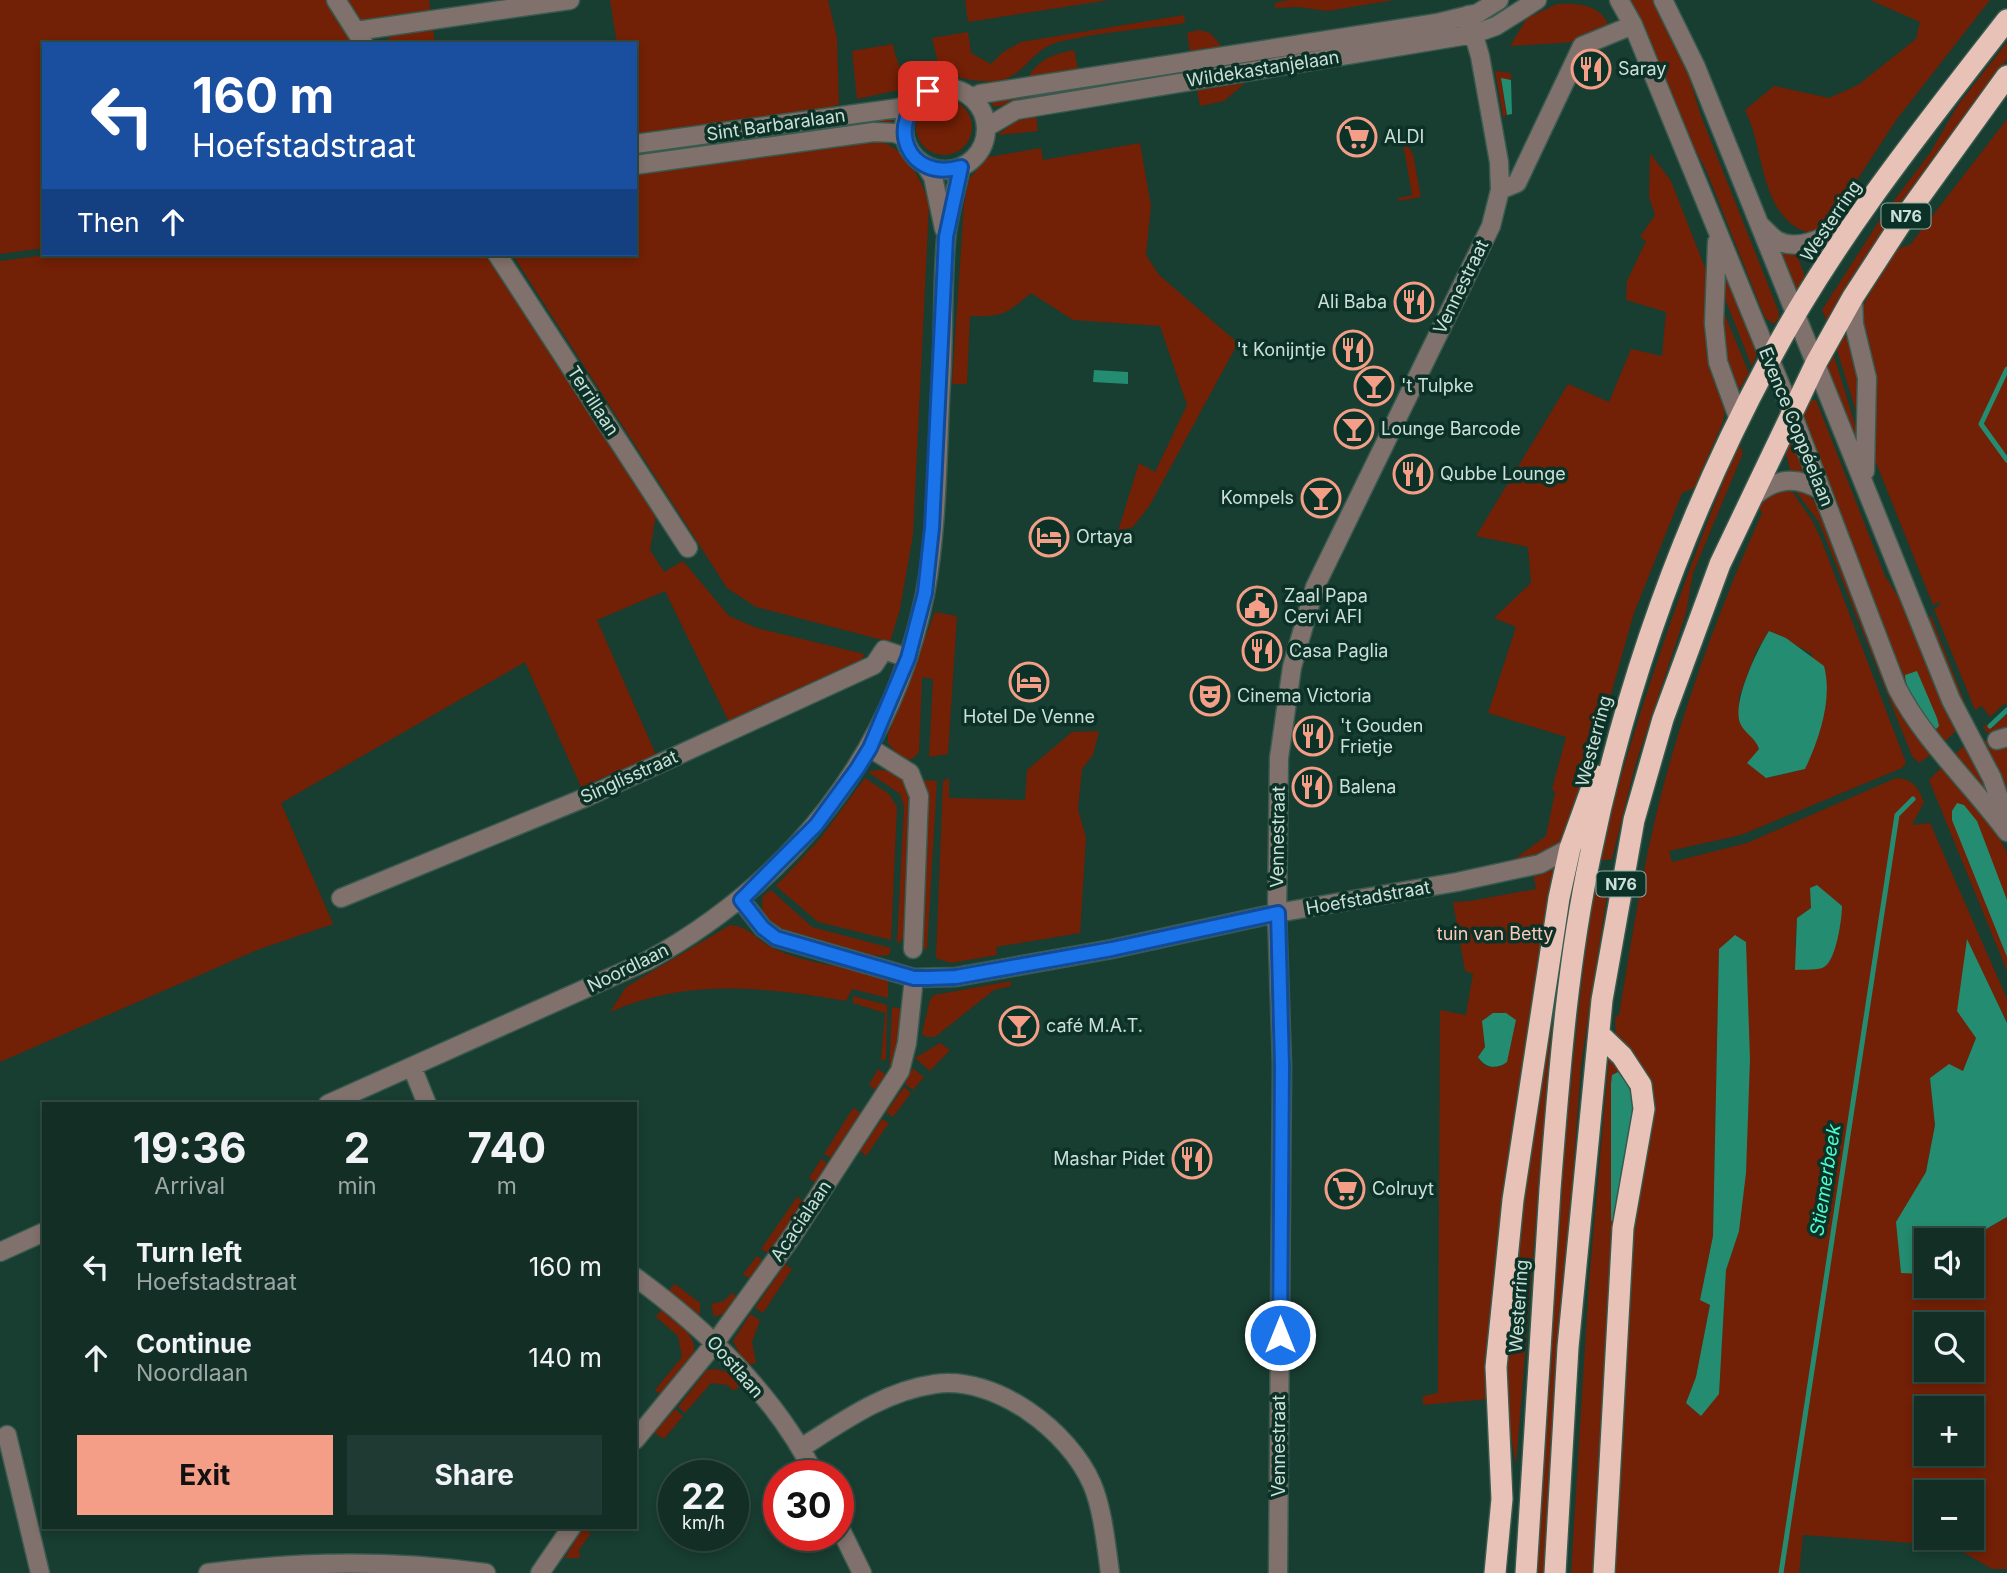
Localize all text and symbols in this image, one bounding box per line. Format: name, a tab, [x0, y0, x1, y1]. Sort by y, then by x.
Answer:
street label: Wildekastanjelaan	[1185, 46, 1341, 91]
restaurant icon: Saray	[1570, 48, 1612, 90]
place label: Saray	[1618, 58, 1666, 79]
pin	[898, 61, 958, 121]
text: 160 m	[192, 66, 334, 125]
icon: left	[77, 70, 168, 161]
icon: arrive	[909, 72, 947, 110]
street label: Sint Barbaralaan	[705, 104, 847, 145]
supermarket icon: ALDI	[1336, 116, 1378, 158]
text: Hoefstadstraat	[192, 126, 416, 165]
place label: ALDI	[1384, 126, 1424, 147]
street label: Westerring	[1796, 176, 1865, 265]
icon: ahead	[154, 203, 192, 241]
road number: N76	[1882, 204, 1930, 229]
text: Then	[77, 207, 140, 238]
street label: Vennestraat	[1429, 236, 1492, 337]
restaurant icon: Ali Baba	[1393, 281, 1435, 323]
place label: Ali Baba	[1318, 291, 1387, 312]
restaurant icon: 't Konijntje	[1332, 329, 1374, 371]
place label: 't Konijntje	[1237, 339, 1326, 360]
street label: Evence Coppéelaan	[1755, 344, 1838, 509]
street label: Terrillaan	[563, 362, 624, 439]
bar icon: 't Tulpke	[1353, 365, 1395, 407]
place label: 't Tulpke	[1401, 375, 1474, 396]
bar icon: Lounge Barcode	[1333, 408, 1375, 450]
place label: Lounge Barcode	[1381, 418, 1521, 439]
restaurant icon: Qubbe Lounge	[1392, 453, 1434, 495]
place label: Qubbe Lounge	[1440, 463, 1566, 484]
bar icon: Kompels	[1300, 477, 1342, 519]
place label: Kompels	[1221, 487, 1294, 508]
hotel icon: Ortaya	[1028, 516, 1070, 558]
place label: Ortaya	[1076, 526, 1133, 547]
public building icon: Zaal Papa Cervi AFI	[1236, 585, 1278, 627]
place label: Zaal Papa Cervi AFI	[1284, 585, 1368, 627]
restaurant icon: Casa Paglia	[1241, 630, 1283, 672]
place label: Casa Paglia	[1289, 640, 1388, 661]
hotel icon: Hotel De Venne	[1008, 661, 1050, 703]
theatre icon: Cinema Victoria	[1189, 675, 1231, 717]
place label: Cinema Victoria	[1237, 685, 1372, 706]
street label: Westerring	[1571, 693, 1616, 789]
place label: Hotel De Venne	[963, 706, 1095, 727]
restaurant icon: 't Gouden Frietje	[1292, 715, 1334, 757]
place label: 't Gouden Frietje	[1340, 715, 1423, 757]
street label: Singlisstraat	[577, 746, 681, 807]
restaurant icon: Balena	[1291, 766, 1333, 808]
place label: Balena	[1339, 776, 1396, 797]
street label: Vennestraat	[1266, 786, 1289, 888]
road number: N76	[1596, 872, 1646, 897]
street label: Hoefstadstraat	[1304, 876, 1432, 919]
park label: tuin van Betty	[1437, 923, 1553, 944]
street label: Noordlaan	[584, 939, 672, 996]
bar icon: café M.A.T.	[998, 1005, 1040, 1047]
place label: café M.A.T.	[1046, 1015, 1143, 1036]
text: 19:36	[133, 1122, 247, 1173]
text: 2	[344, 1122, 370, 1173]
text: 740	[467, 1122, 546, 1173]
water label: Stiemerbeek	[1805, 1122, 1846, 1238]
restaurant icon: Mashar Pidet	[1171, 1138, 1213, 1180]
place label: Mashar Pidet	[1053, 1148, 1165, 1169]
supermarket icon: Colruyt	[1324, 1168, 1366, 1210]
text: Arrival	[154, 1172, 225, 1200]
text: min	[337, 1172, 377, 1200]
text: m	[497, 1172, 517, 1200]
street label: Acacialaan	[766, 1176, 835, 1265]
place label: Colruyt	[1372, 1178, 1434, 1199]
map controls	[1914, 1228, 1984, 1550]
button: sound	[1914, 1228, 1984, 1298]
text: Turn left	[136, 1237, 242, 1268]
icon: left	[77, 1248, 115, 1286]
text: 160 m	[529, 1251, 602, 1282]
street label: Westerring	[1505, 1259, 1532, 1353]
text: Hoefstadstraat	[136, 1268, 297, 1296]
position arrow	[1243, 1298, 1317, 1372]
button: search	[1914, 1312, 1984, 1382]
text: Continue	[136, 1328, 252, 1359]
street label: Oostlaan	[703, 1331, 768, 1402]
icon: ahead	[77, 1339, 115, 1377]
text: 140 m	[528, 1342, 602, 1373]
text: Noordlaan	[136, 1359, 248, 1387]
street label: Vennestraat	[1268, 1395, 1289, 1497]
button: +	[1914, 1396, 1984, 1466]
button: Exit	[77, 1435, 333, 1515]
button: Share	[347, 1435, 602, 1515]
speed limit sign: 30	[763, 1460, 854, 1551]
text: 22	[681, 1475, 726, 1517]
button: −	[1914, 1480, 1984, 1550]
text: km/h	[682, 1512, 725, 1533]

